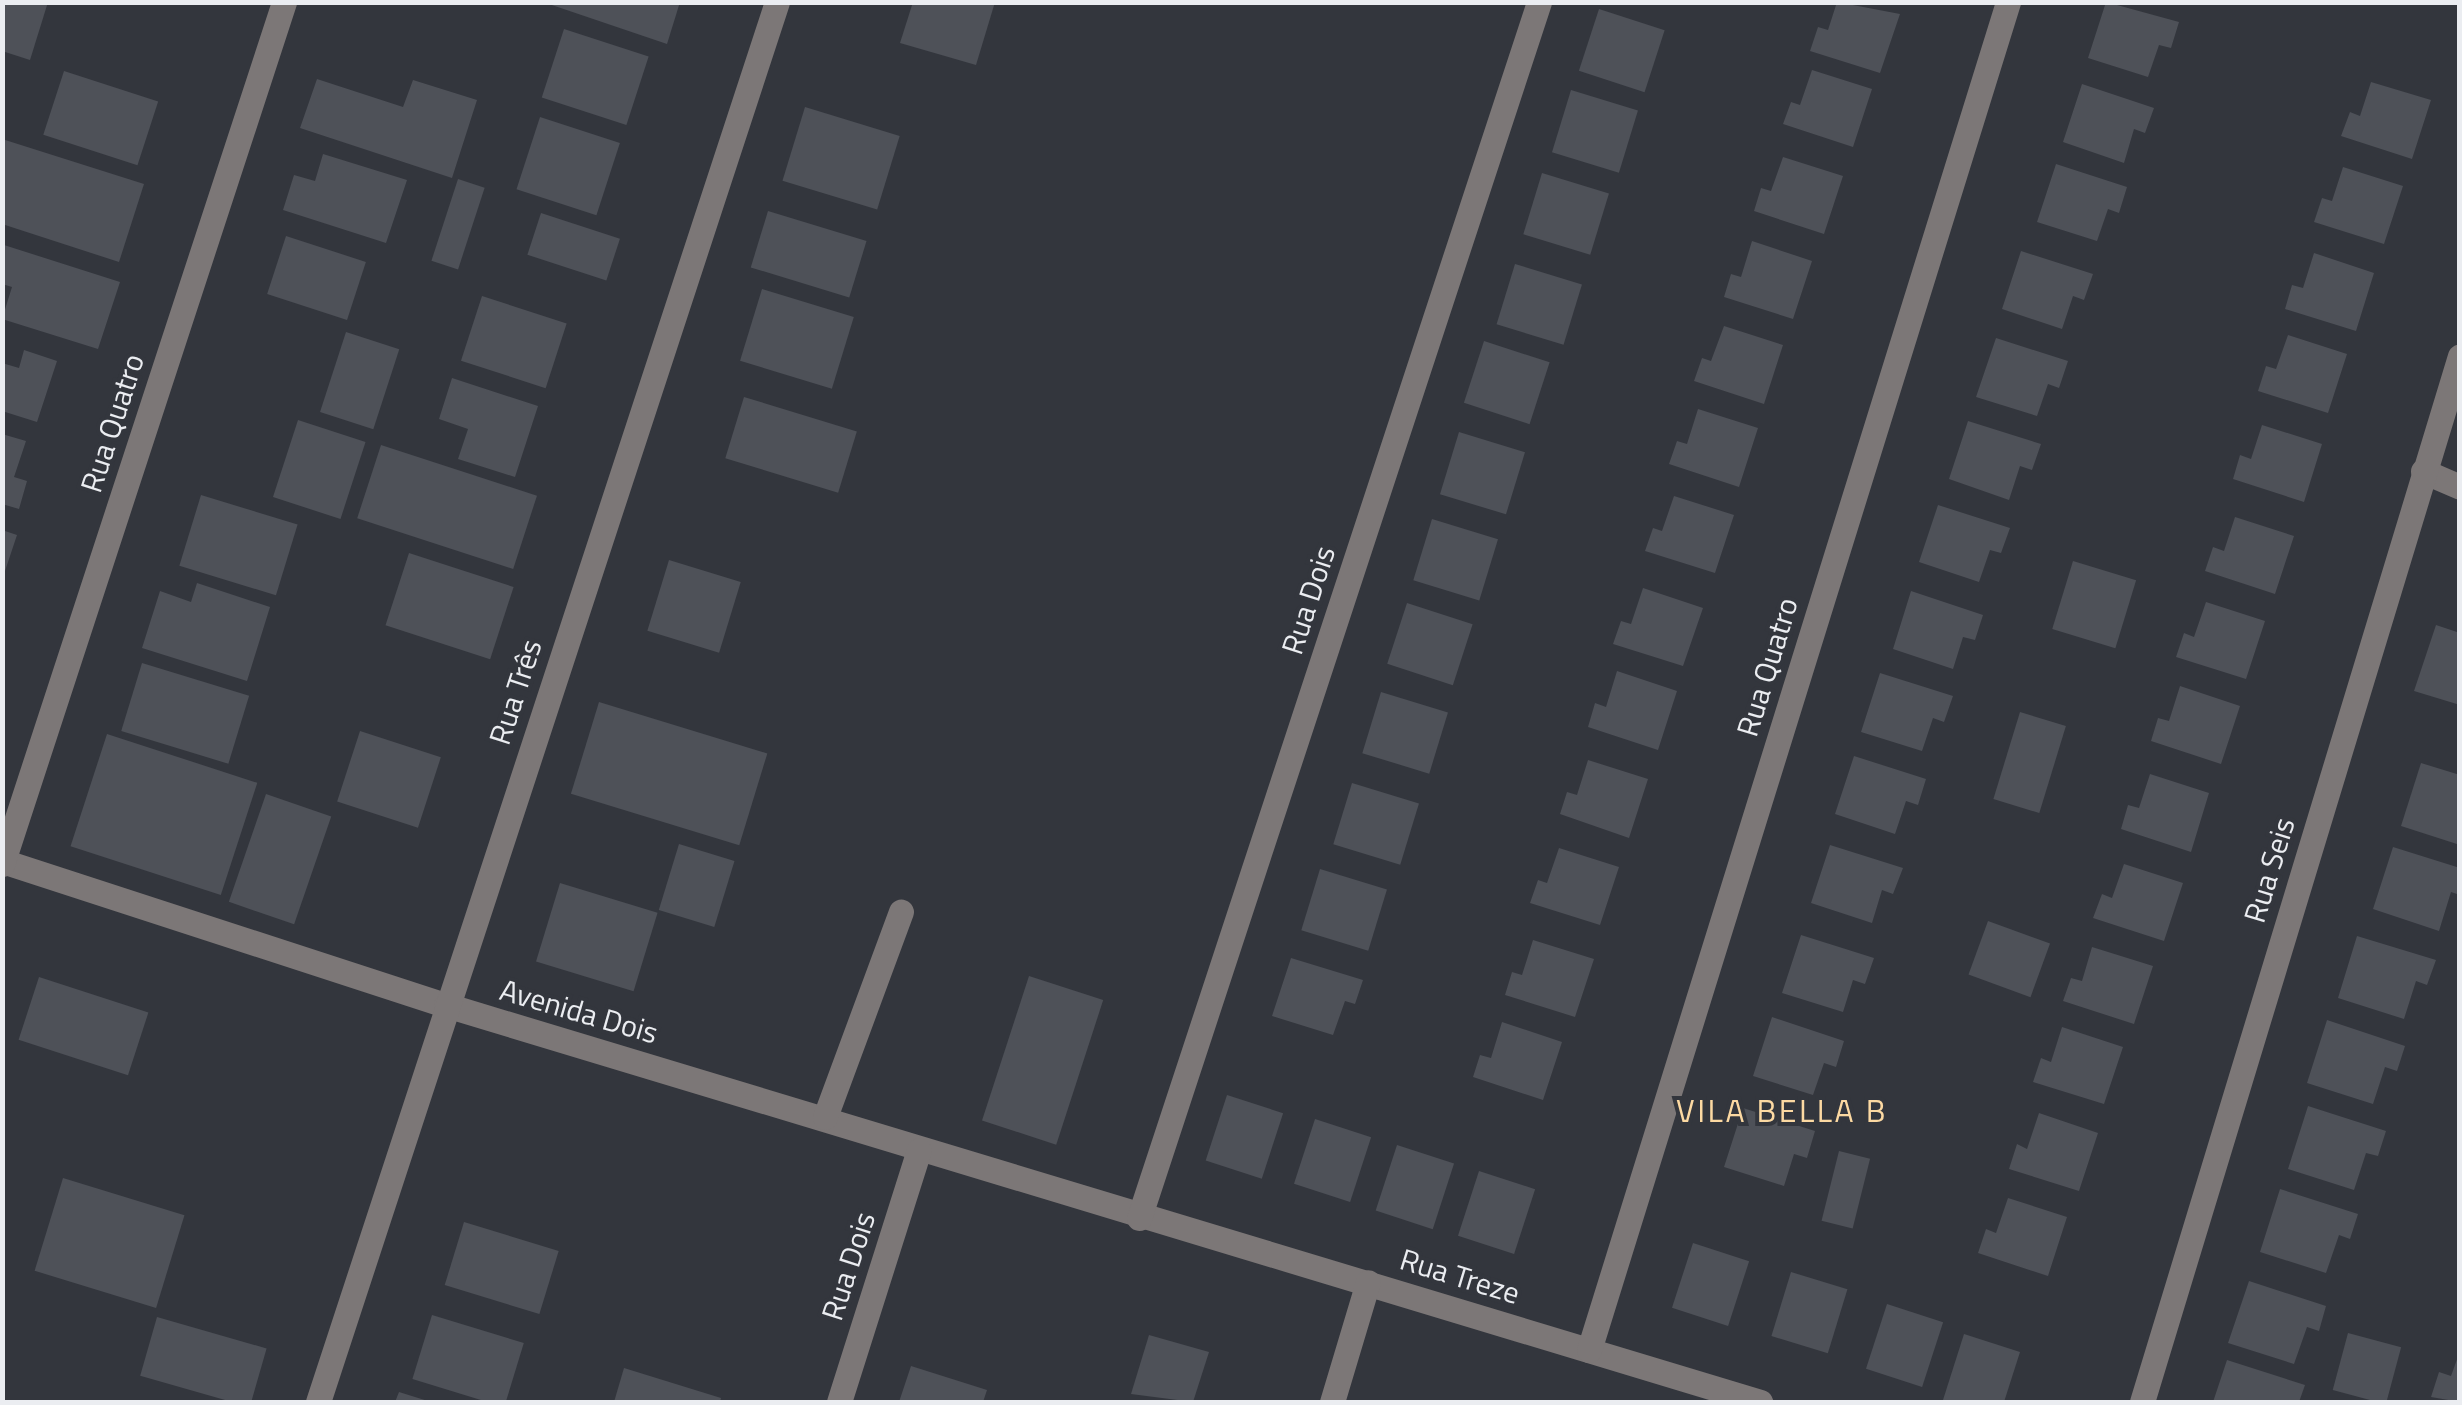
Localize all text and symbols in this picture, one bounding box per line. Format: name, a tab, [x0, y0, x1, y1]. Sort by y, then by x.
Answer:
street label: Rua Quatro	[73, 349, 151, 497]
street label: Rua Dois	[1274, 541, 1342, 659]
street label: Rua Quatro	[1729, 593, 1805, 741]
street label: Rua Três	[481, 635, 549, 749]
street label: Rua Seis	[2236, 813, 2302, 927]
street label: Avenida Dois	[496, 971, 662, 1051]
district label: VILA BELLA B	[1676, 1091, 1888, 1129]
street label: Rua Dois	[814, 1207, 882, 1325]
street label: Rua Treze	[1396, 1241, 1524, 1311]

